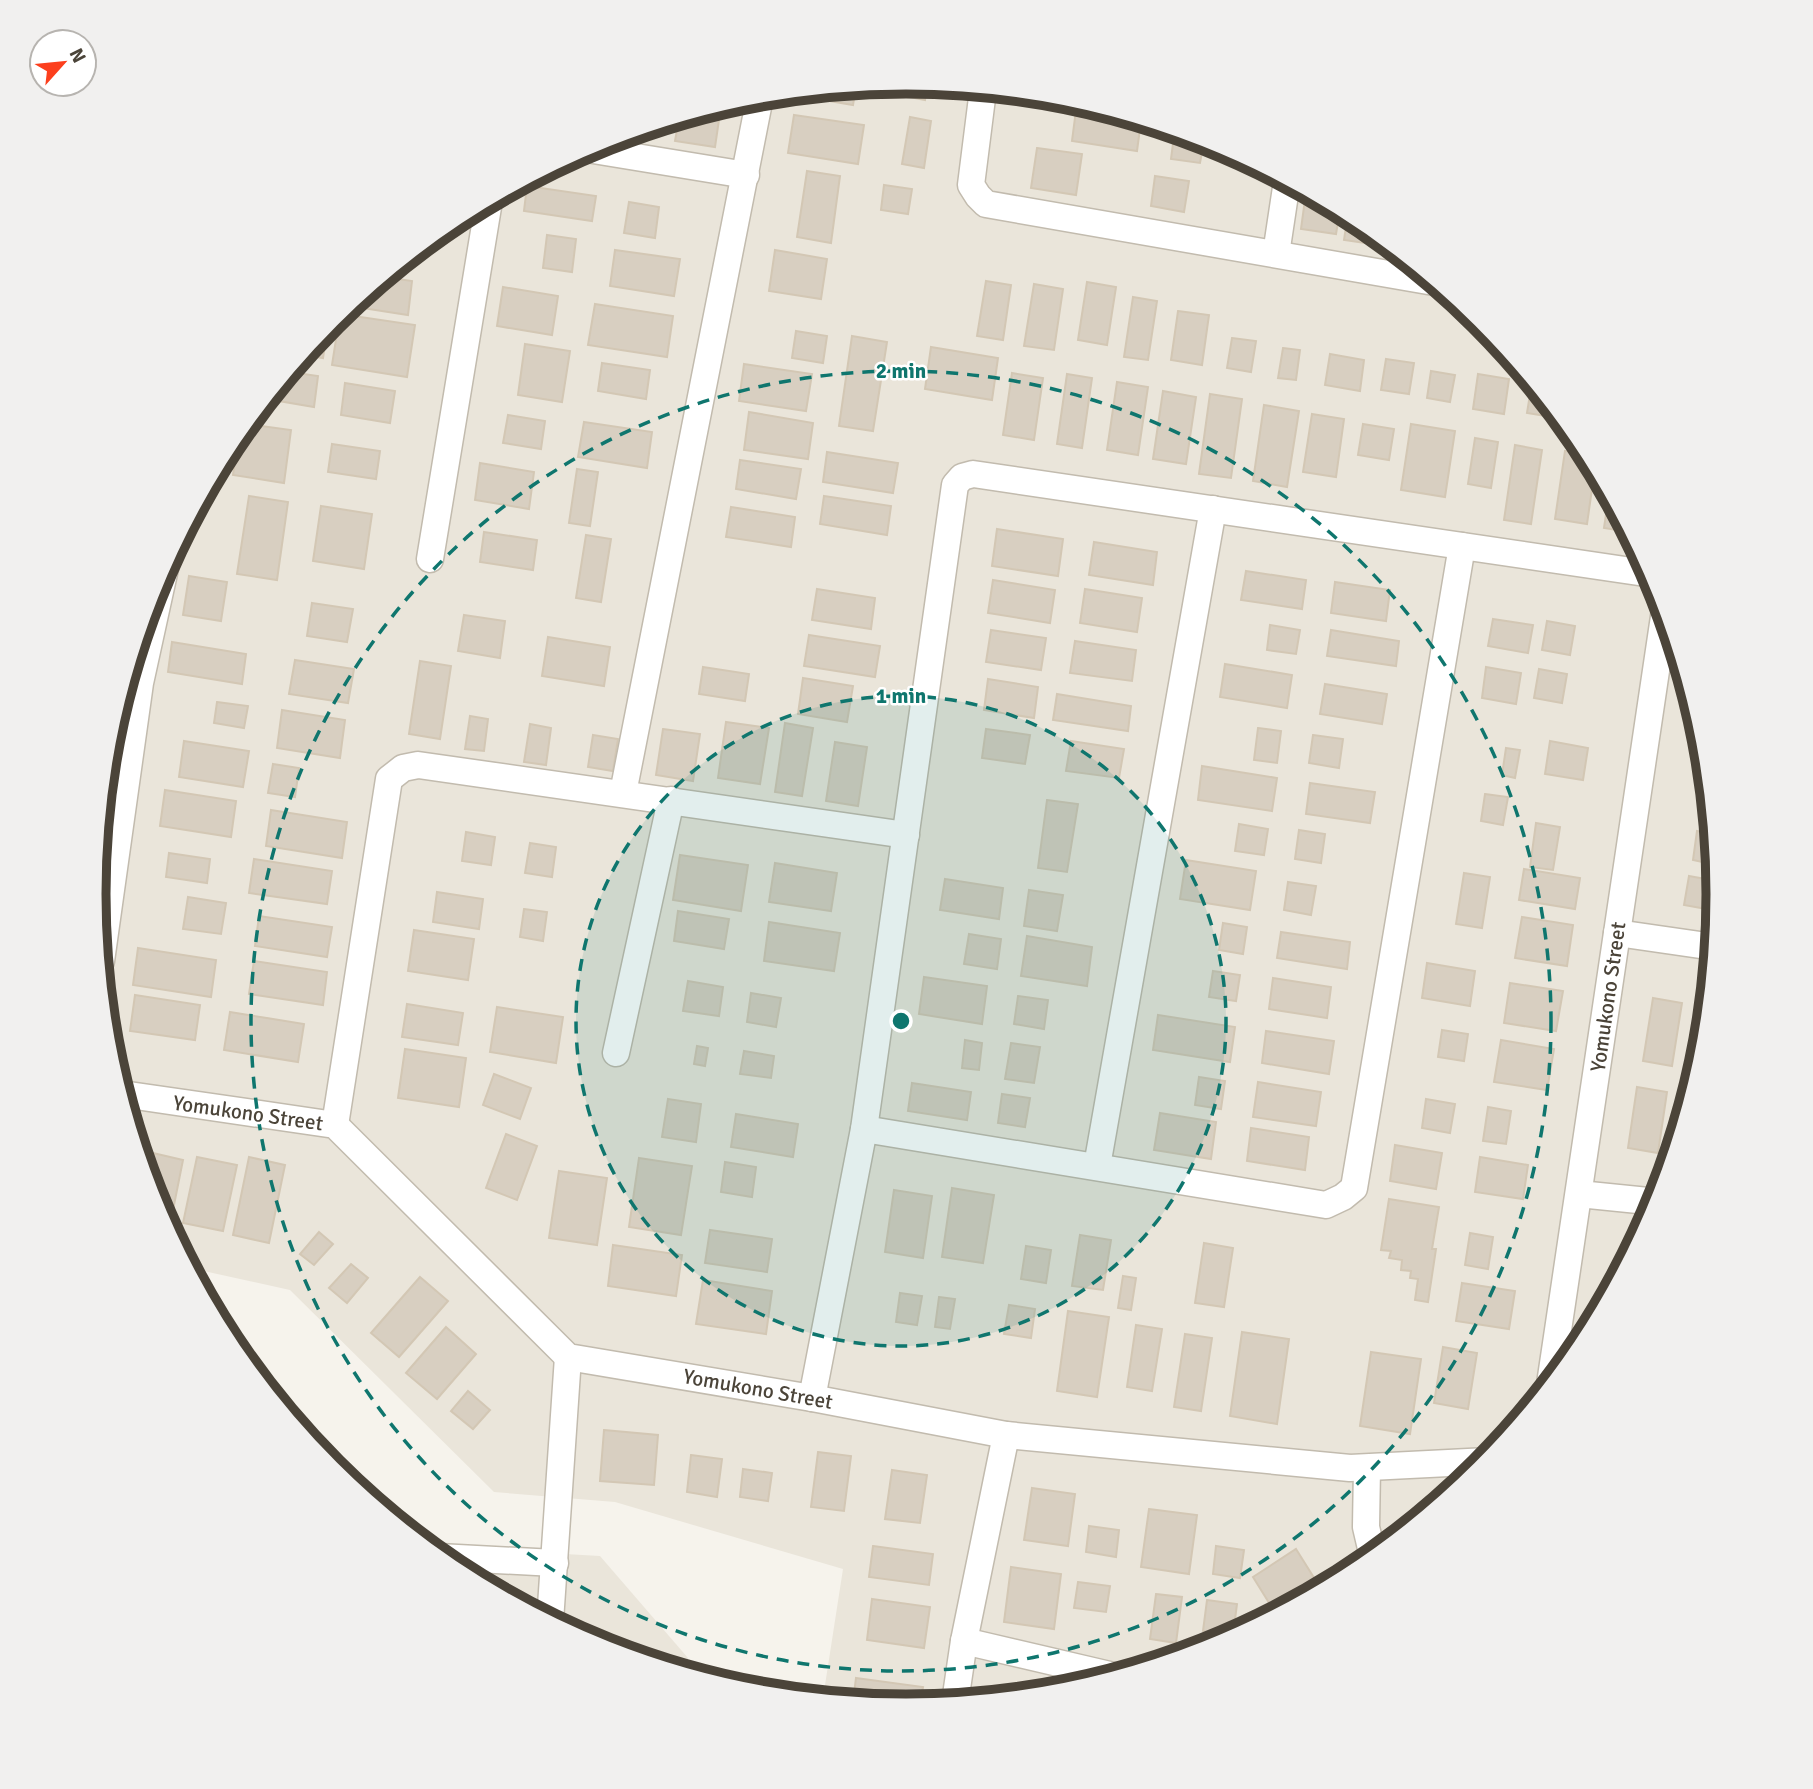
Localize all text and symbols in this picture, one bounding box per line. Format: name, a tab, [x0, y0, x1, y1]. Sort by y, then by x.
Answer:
north arrow	[28, 28, 98, 98]
text: N	[64, 44, 91, 67]
text: 2 min	[876, 358, 926, 384]
text: 1 min	[876, 683, 926, 709]
street label: Yomukono Street	[1585, 920, 1631, 1074]
centre of rings	[889, 1009, 913, 1033]
street label: Yomukono Street	[171, 1090, 325, 1136]
street label: Yomukono Street	[681, 1363, 835, 1415]

